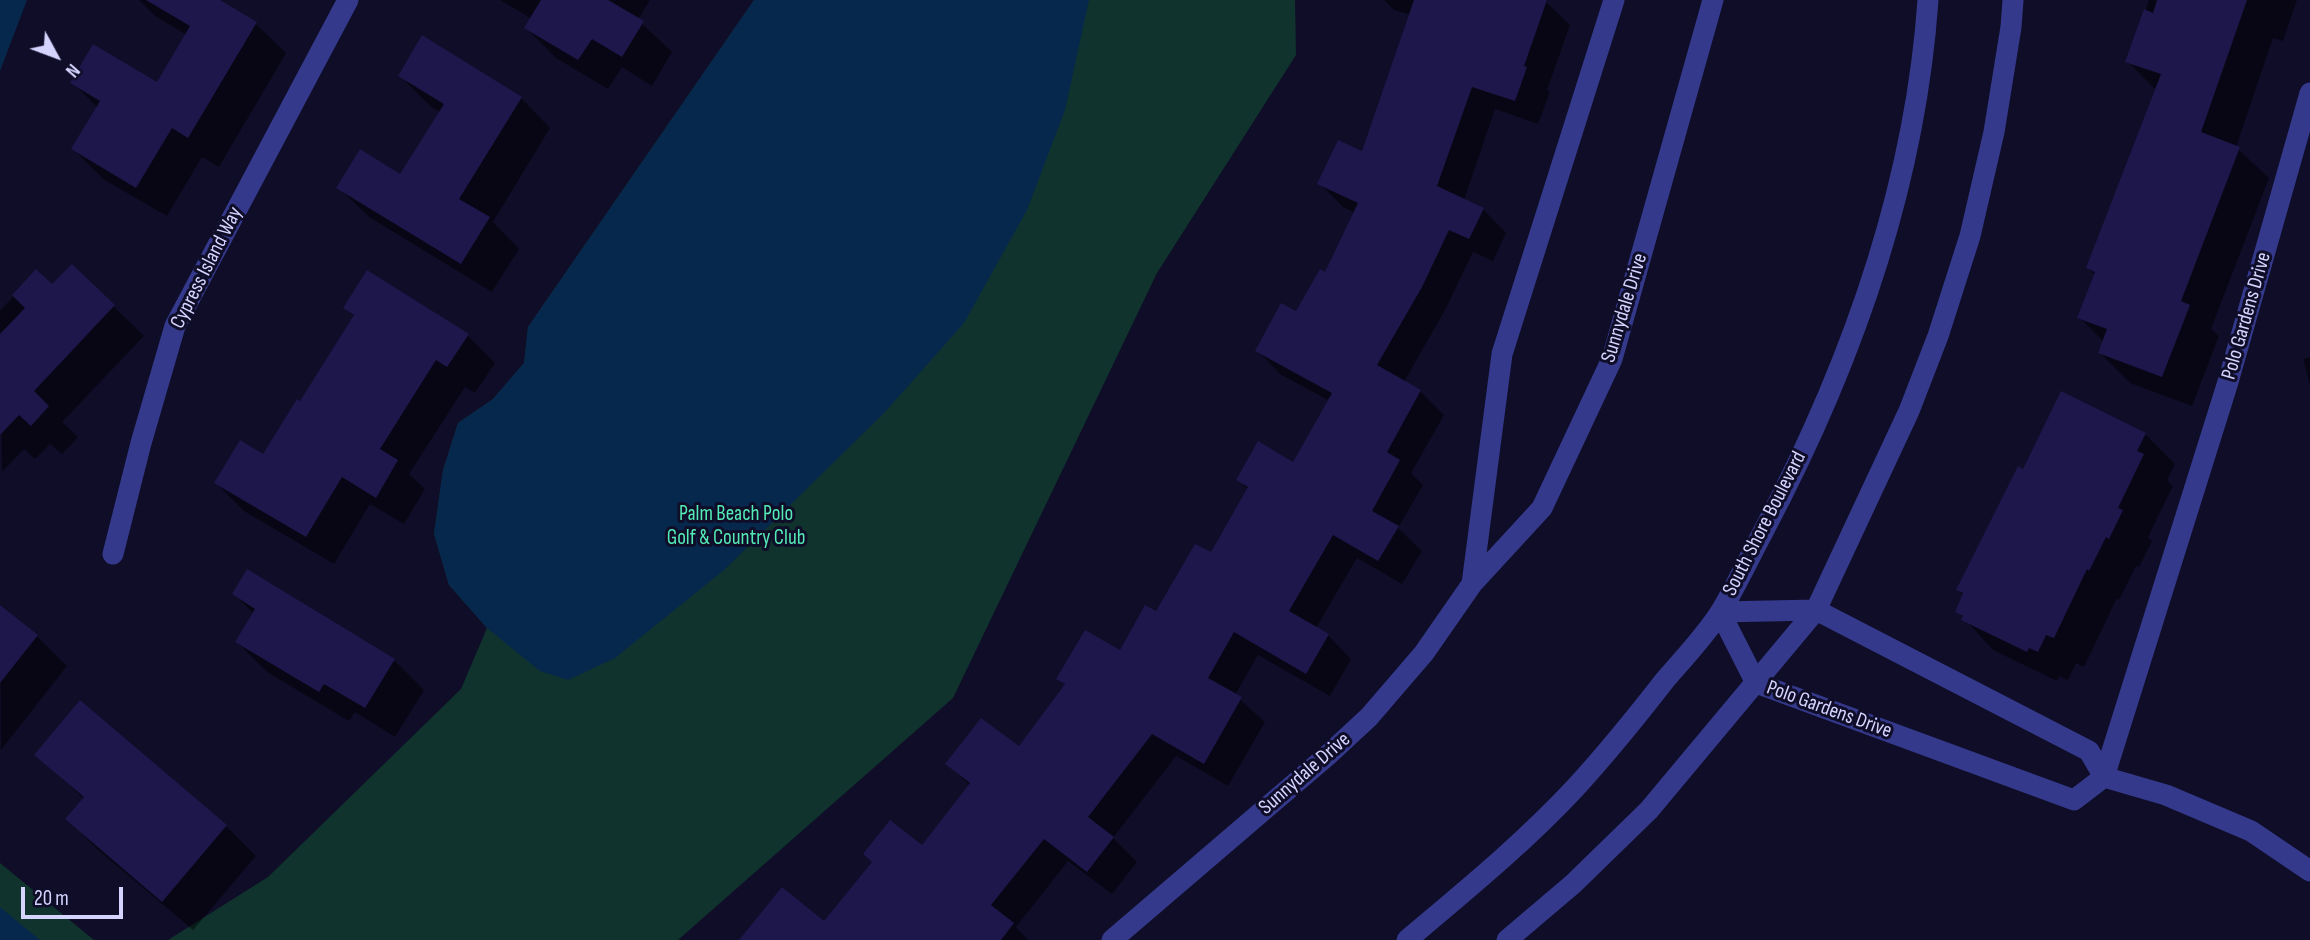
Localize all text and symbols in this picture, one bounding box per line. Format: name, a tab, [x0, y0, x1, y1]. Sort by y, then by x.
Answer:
north arrow	[21, 21, 91, 91]
text: N	[60, 59, 84, 81]
street label: Cypress Island Way	[166, 203, 248, 333]
street label: Polo Gardens Drive	[2217, 249, 2277, 383]
street label: Sunnydale Drive	[1596, 250, 1654, 366]
street label: South Shore Boulevard	[1718, 448, 1812, 600]
park label: Palm Beach Polo Golf & Country Club	[667, 502, 805, 552]
street label: Polo Gardens Drive	[1763, 676, 1895, 744]
street label: Sunnydale Drive	[1254, 727, 1356, 821]
scale bar	[24, 874, 126, 918]
text: 20 m	[34, 886, 69, 911]

